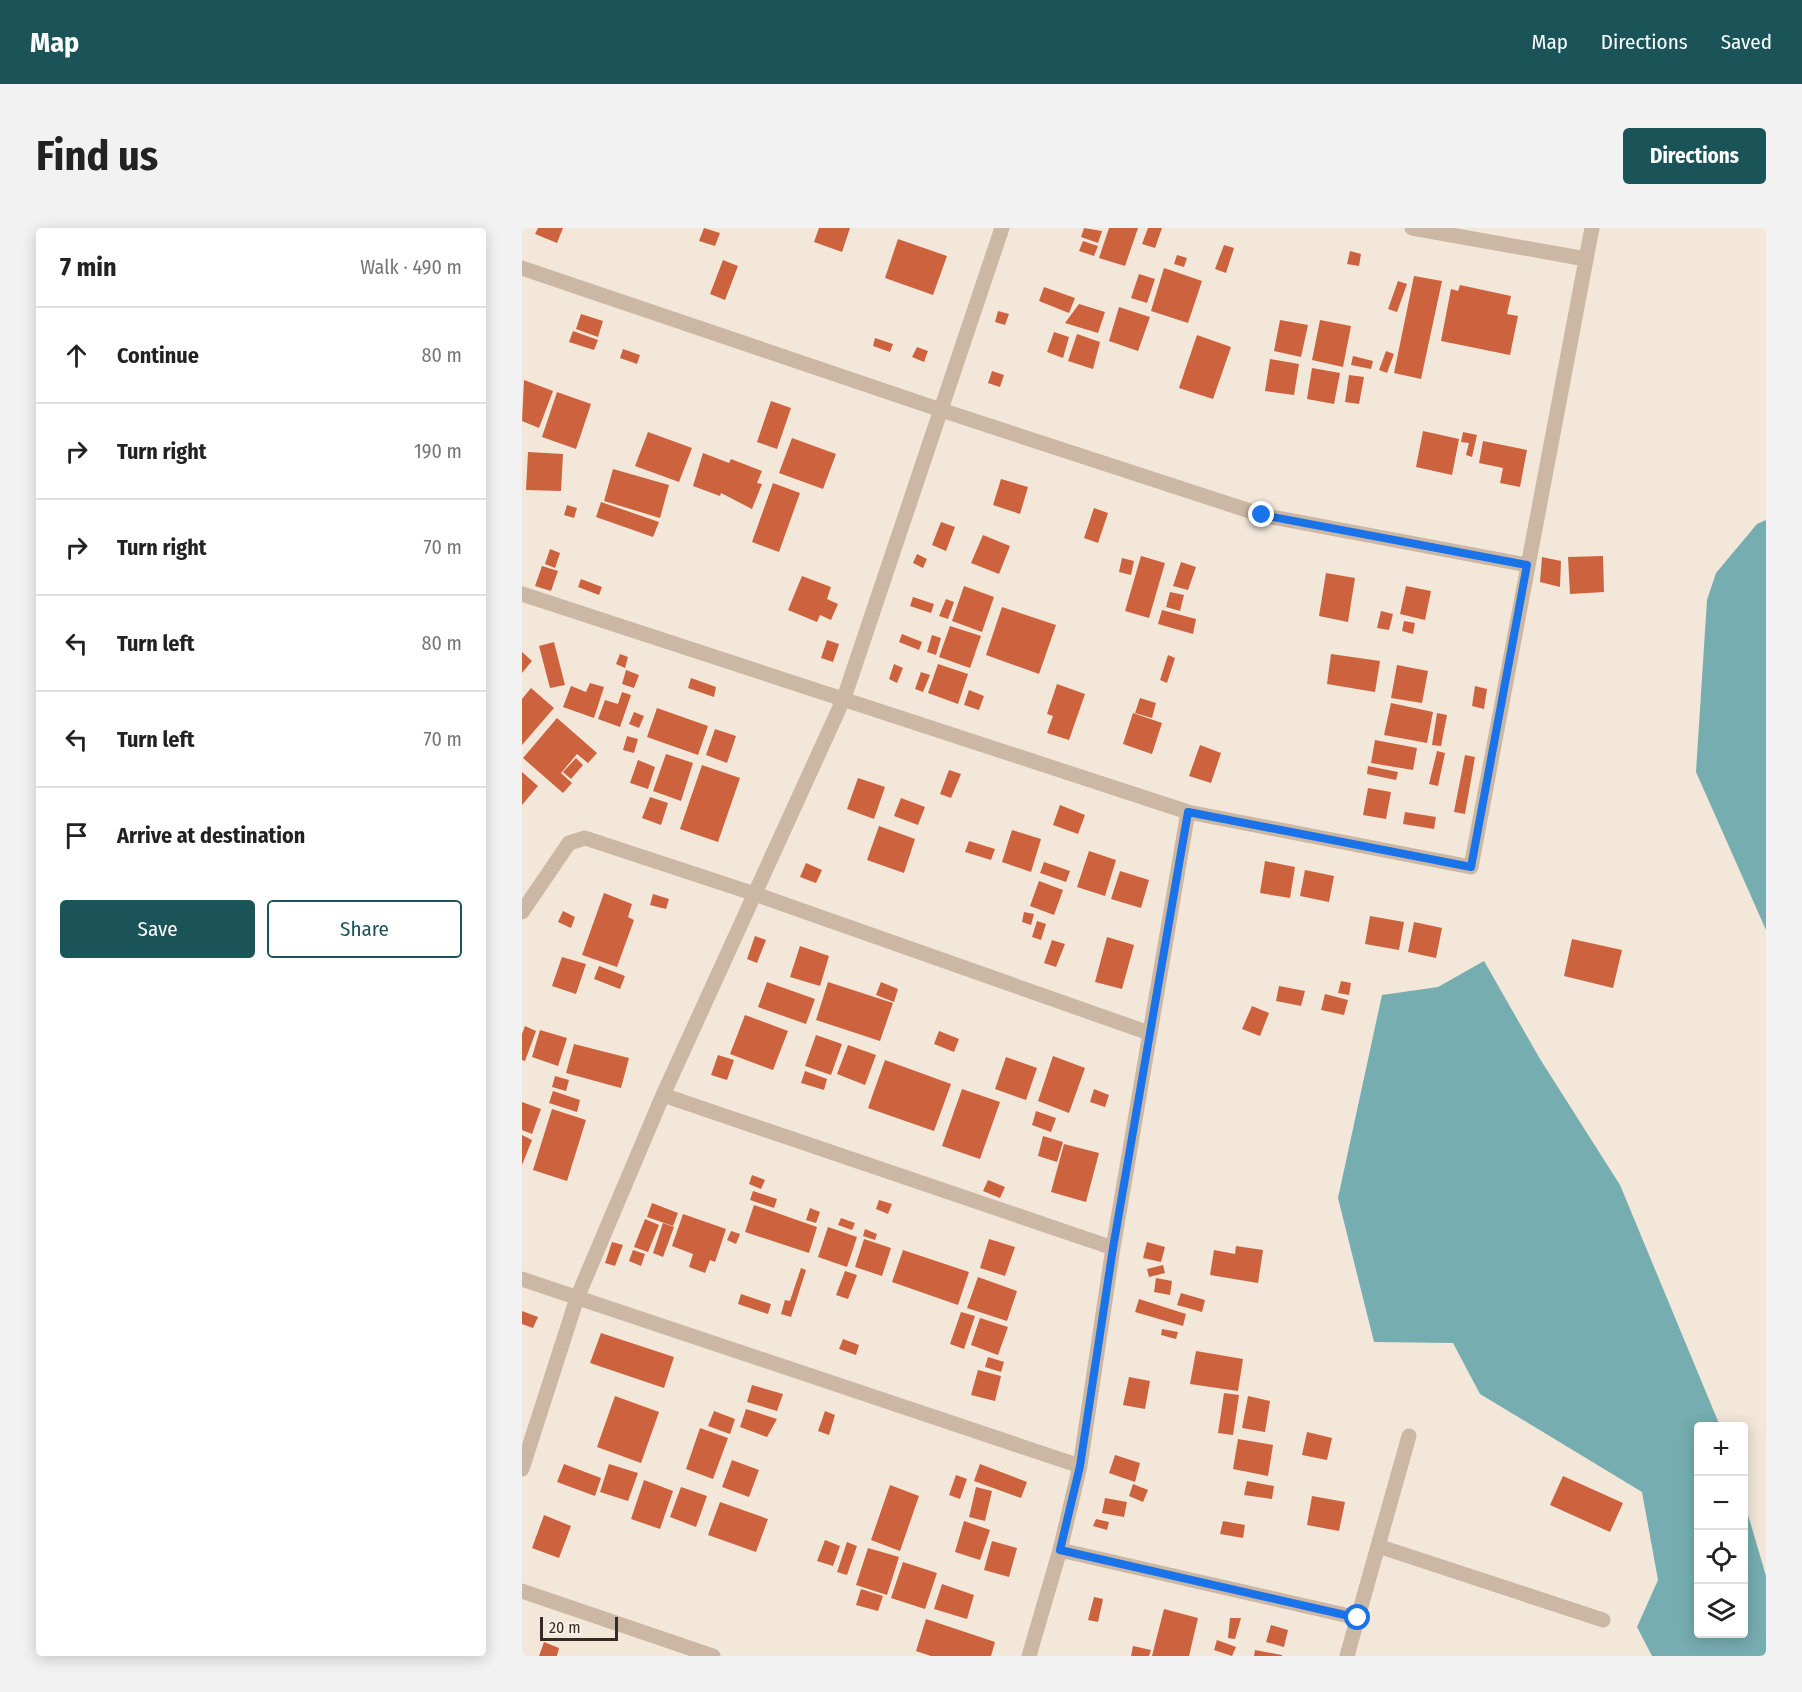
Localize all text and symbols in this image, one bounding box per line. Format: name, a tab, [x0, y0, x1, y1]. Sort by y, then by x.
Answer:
text: Map	[30, 26, 79, 59]
text: Map	[1531, 29, 1568, 55]
text: Directions	[1601, 29, 1688, 55]
text: Saved	[1721, 29, 1772, 55]
button: Directions	[1623, 128, 1766, 184]
text: Find us	[36, 131, 158, 181]
text: 7 min	[60, 252, 117, 283]
text: Walk · 490 m	[360, 255, 462, 279]
icon: ahead	[60, 339, 93, 372]
text: Continue	[117, 342, 199, 369]
text: 80 m	[422, 343, 462, 367]
icon: right	[60, 435, 93, 468]
text: Turn right	[117, 438, 206, 465]
text: 190 m	[414, 439, 462, 463]
route end	[1248, 501, 1274, 527]
icon: right	[60, 531, 93, 564]
text: Turn right	[117, 534, 206, 561]
text: 70 m	[424, 535, 462, 559]
icon: left	[60, 627, 93, 660]
text: Turn left	[117, 630, 195, 657]
text: 80 m	[422, 631, 462, 655]
icon: left	[60, 723, 93, 756]
text: Turn left	[117, 726, 195, 753]
text: 70 m	[424, 727, 462, 751]
icon: arrive	[60, 819, 93, 852]
text: Arrive at destination	[117, 822, 305, 849]
button: Save	[60, 900, 255, 958]
button: Share	[267, 900, 462, 958]
map controls	[1694, 1422, 1748, 1638]
button: +	[1694, 1422, 1748, 1476]
button: −	[1694, 1476, 1748, 1530]
button: locate	[1694, 1530, 1748, 1584]
button: layers	[1694, 1584, 1748, 1638]
route start	[1344, 1604, 1370, 1630]
scale bar	[540, 1614, 618, 1642]
text: 20 m	[549, 1618, 580, 1637]

